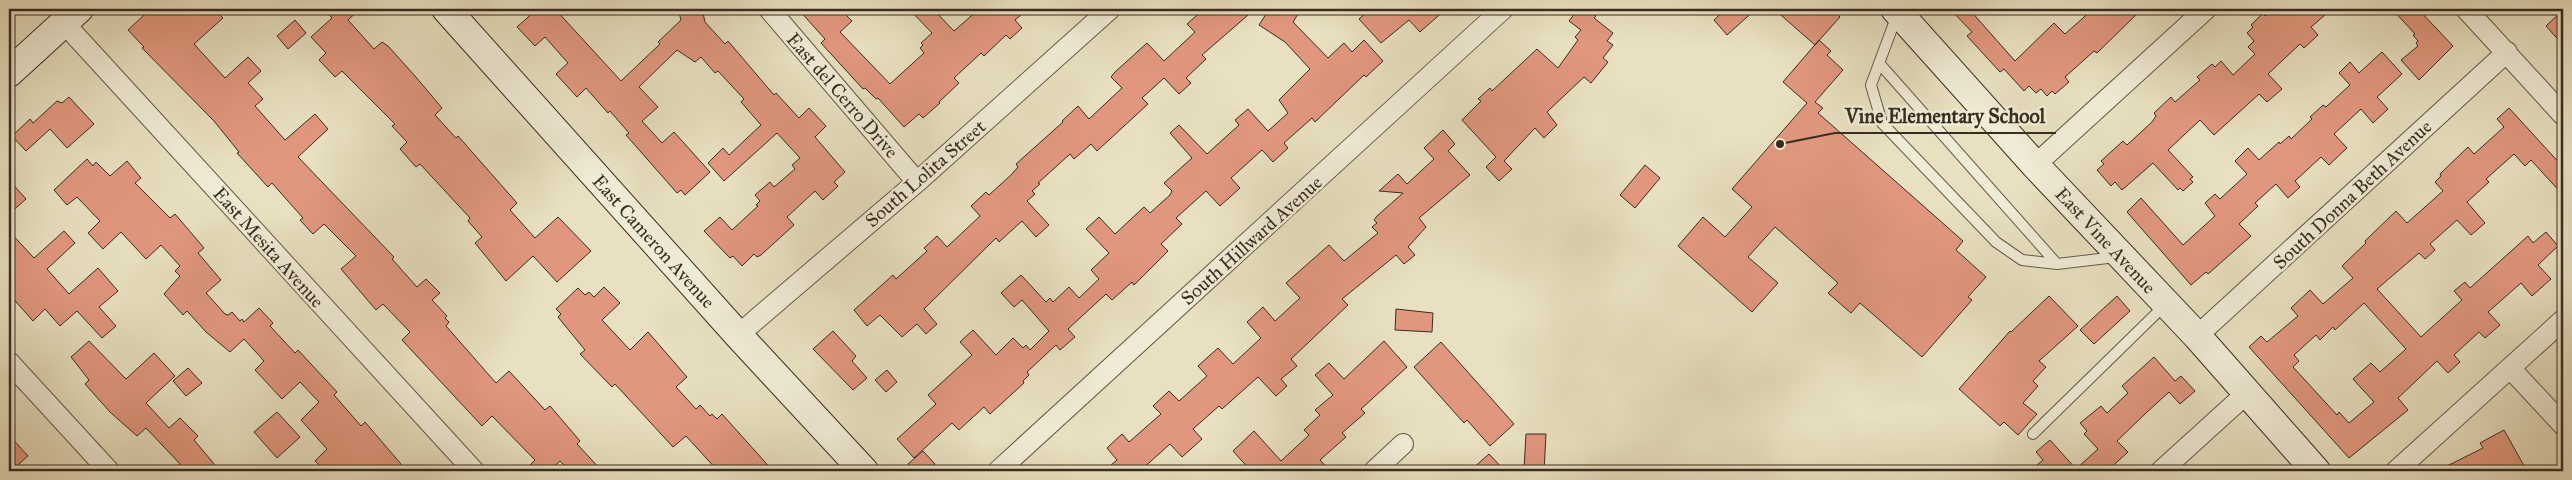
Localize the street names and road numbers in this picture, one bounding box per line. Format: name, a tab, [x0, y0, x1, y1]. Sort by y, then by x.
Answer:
street label: East del Cerro Drive	[782, 28, 903, 163]
street label: South Lolita Street	[860, 115, 990, 232]
street label: South Donna Beth Avenue	[2268, 115, 2436, 274]
street label: East Cameron Avenue	[587, 170, 720, 313]
street label: South Hillward Avenue	[1176, 171, 1327, 310]
street label: East Mesita Avenue	[208, 182, 329, 313]
street label: East Vine Avenue	[2050, 182, 2161, 298]

